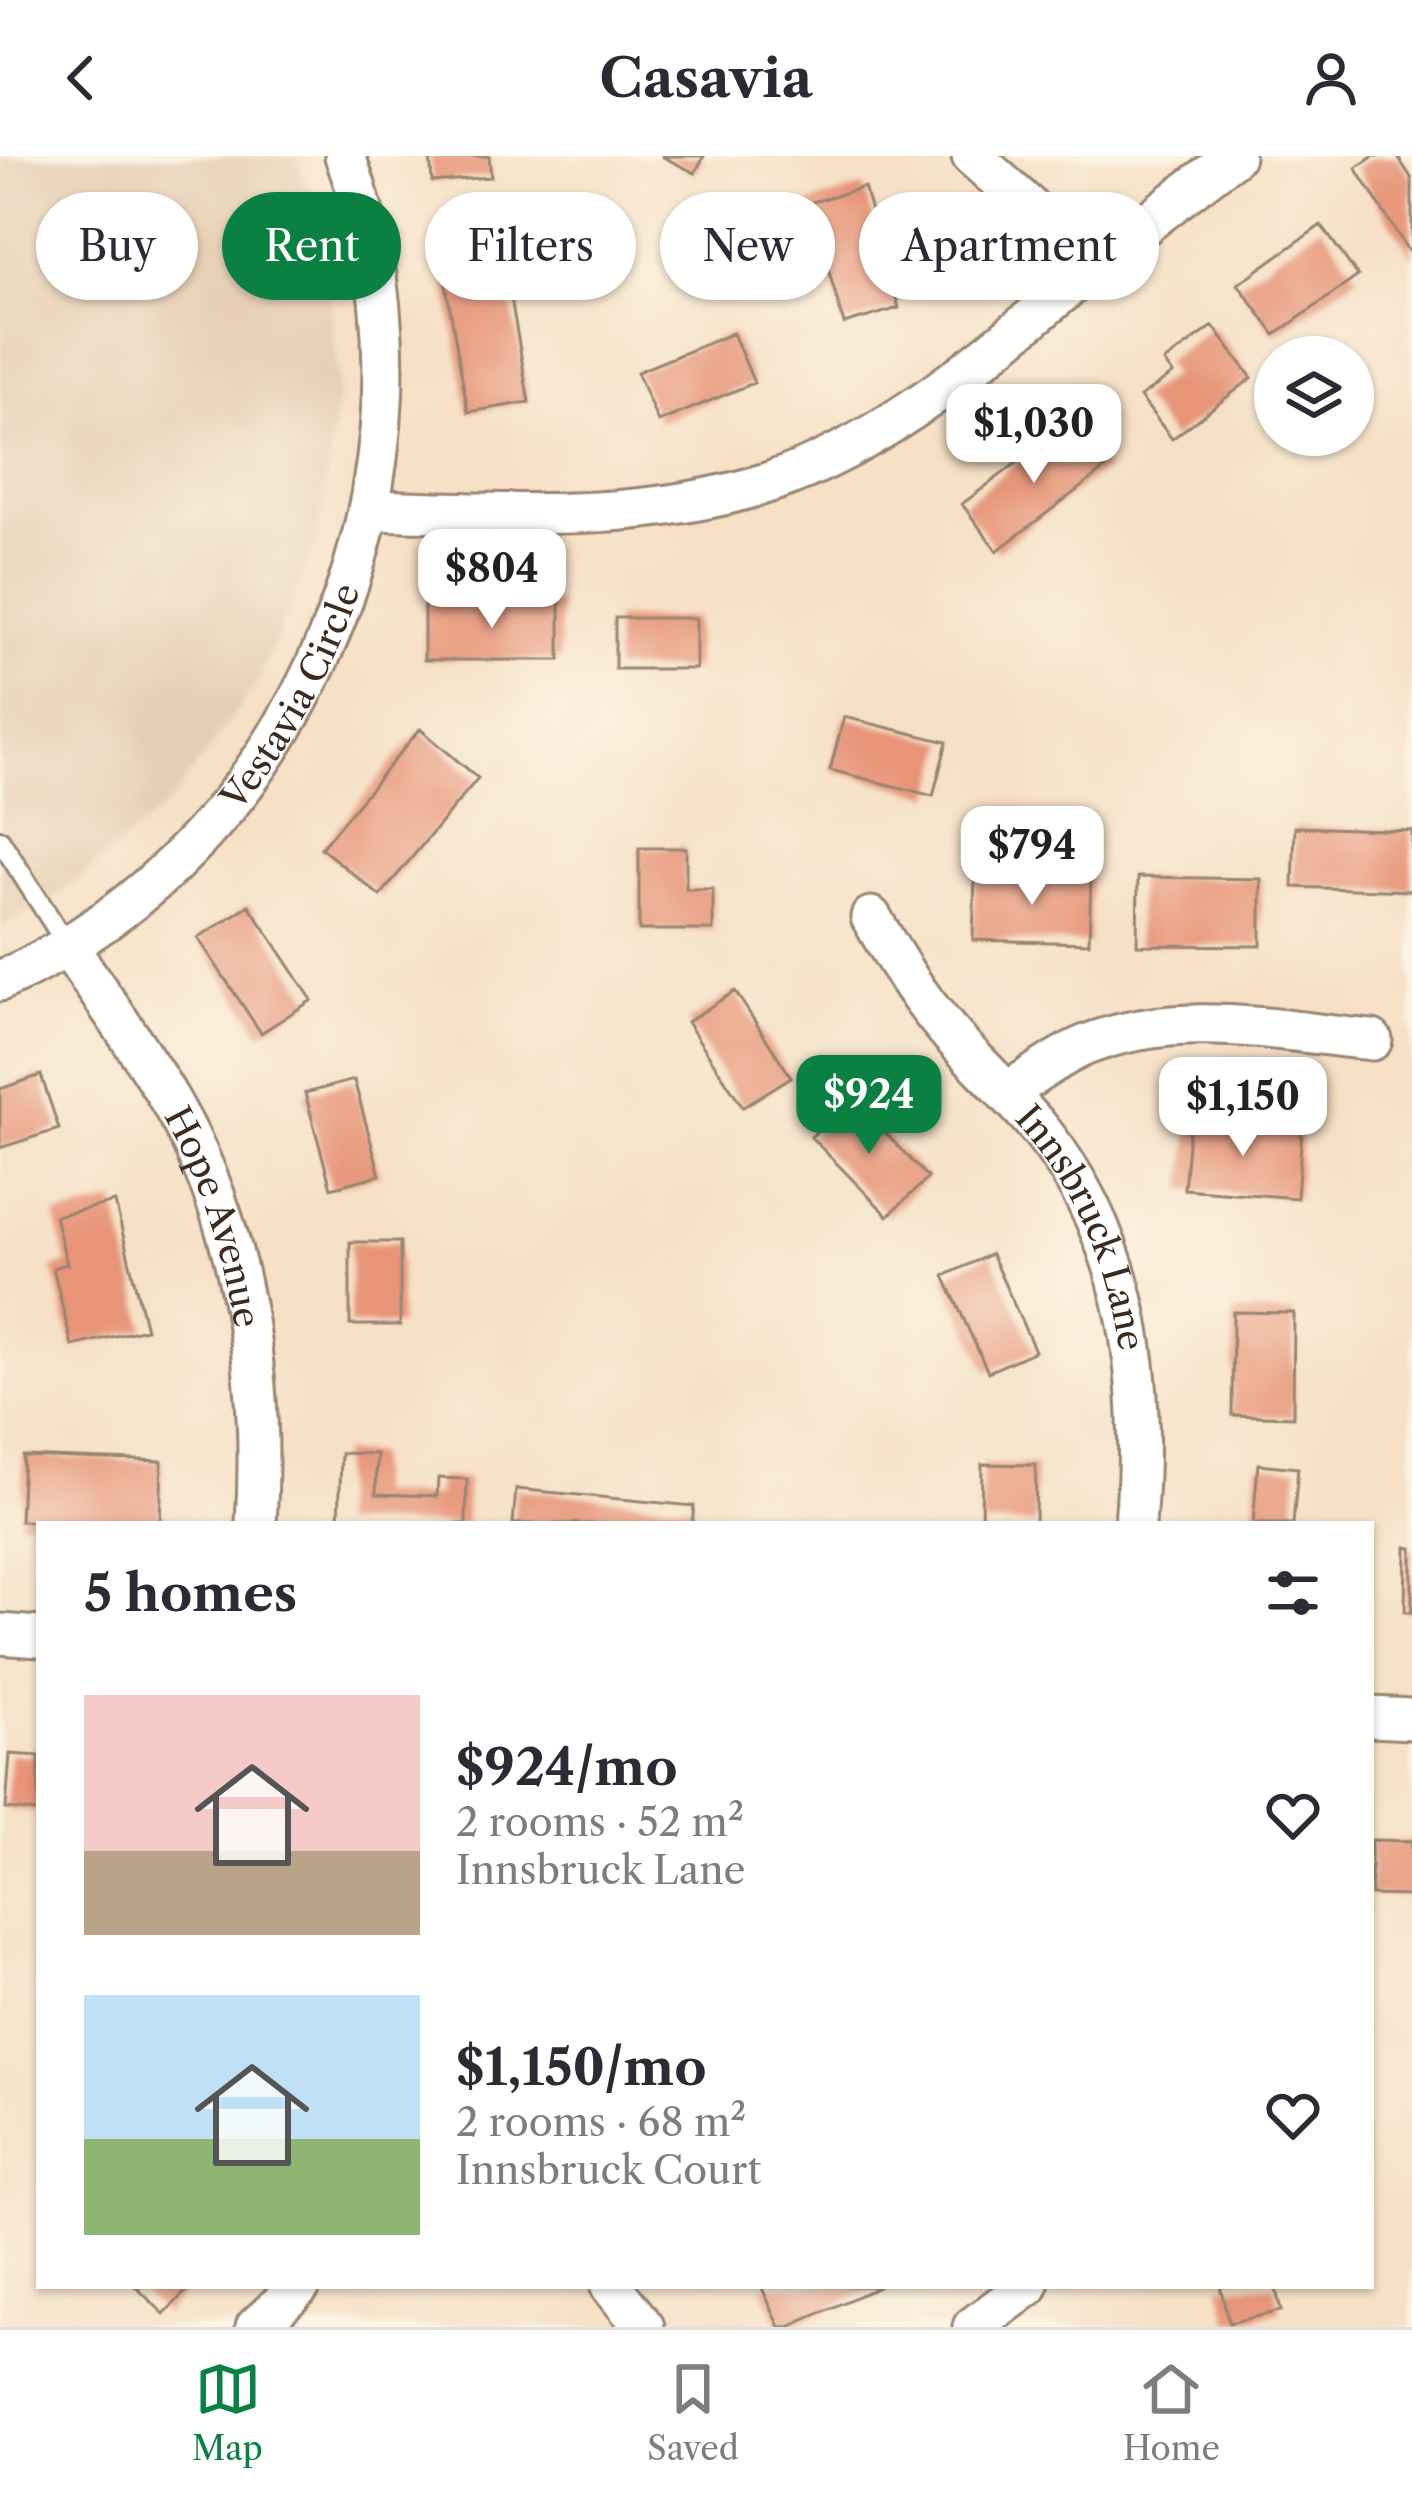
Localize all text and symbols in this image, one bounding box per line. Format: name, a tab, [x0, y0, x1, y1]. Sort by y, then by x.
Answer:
icon: back	[48, 45, 114, 111]
text: Casavia	[599, 45, 813, 111]
icon: person	[1298, 45, 1364, 111]
chip: Buy	[36, 192, 198, 300]
chip: Rent	[222, 192, 401, 300]
chip: Filters	[425, 192, 636, 300]
chip: New	[660, 192, 835, 300]
chip: Apartment	[859, 192, 1159, 300]
map controls	[1254, 336, 1374, 456]
button: layers	[1254, 336, 1374, 456]
pin: $1,030	[936, 384, 1132, 486]
text: $1,030	[973, 399, 1095, 447]
pin: $804	[421, 529, 563, 631]
text: $804	[445, 544, 539, 592]
street label: Vestavia Circle	[211, 578, 369, 819]
pin: $794	[961, 806, 1103, 908]
text: $794	[988, 821, 1076, 869]
pin: $924	[798, 1055, 940, 1157]
pin: $1,150	[1145, 1057, 1341, 1159]
text: $924	[823, 1070, 915, 1118]
text: $1,150	[1186, 1072, 1300, 1120]
street label: Innsbruck Lane	[1007, 1096, 1154, 1353]
street label: Hope Avenue	[156, 1099, 270, 1331]
icon: filters	[1260, 1560, 1326, 1626]
text: 5 homes	[84, 1562, 297, 1624]
text: $924/mo	[456, 1736, 678, 1798]
icon: home	[180, 1743, 324, 1887]
icon: heart	[1260, 1782, 1326, 1848]
text: 2 rooms · 52 m²	[456, 1798, 744, 1846]
text: Innsbruck Lane	[456, 1846, 745, 1894]
text: $1,150/mo	[456, 2036, 707, 2098]
icon: home	[180, 2043, 324, 2187]
icon: heart	[1260, 2082, 1326, 2148]
text: 2 rooms · 68 m²	[456, 2098, 746, 2146]
text: Innsbruck Court	[456, 2146, 761, 2194]
tab: Map	[192, 2356, 263, 2469]
tab: Saved	[647, 2356, 739, 2469]
tab: Home	[1123, 2356, 1220, 2469]

